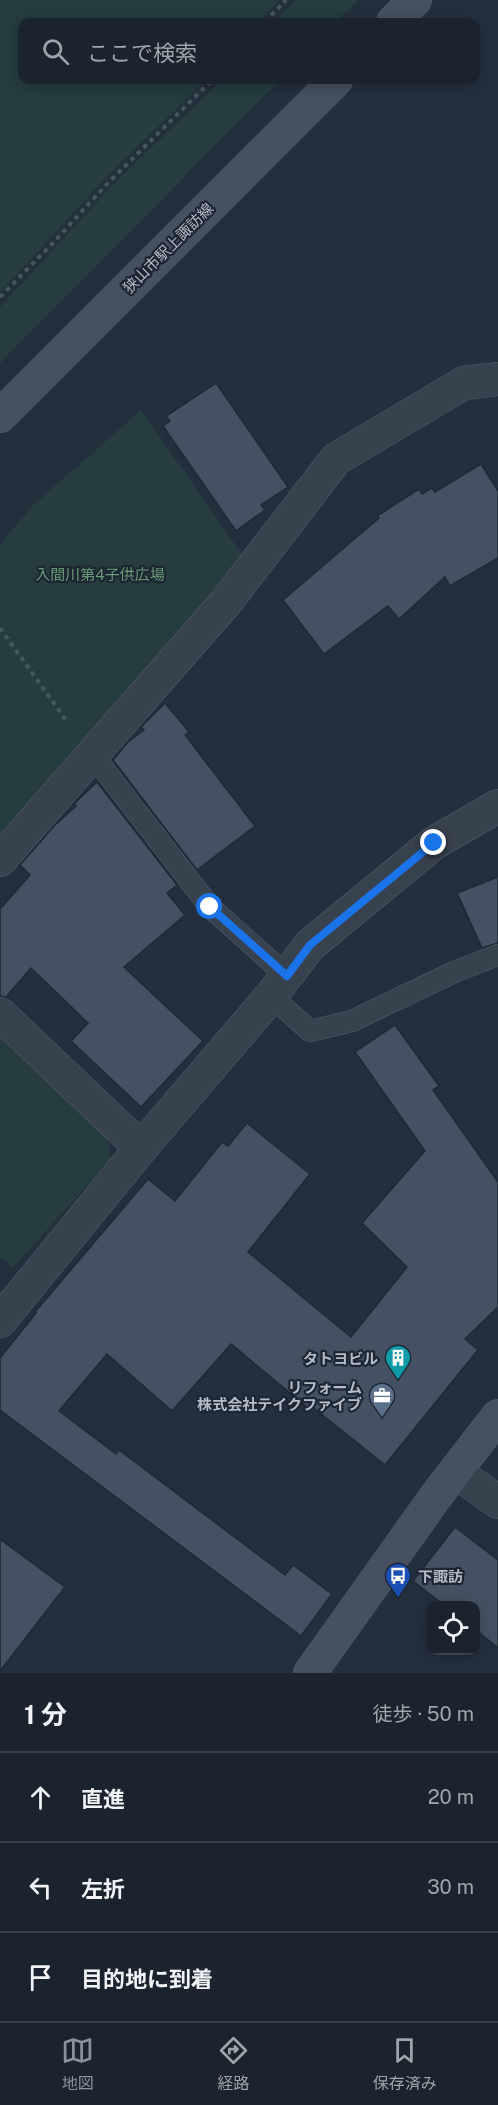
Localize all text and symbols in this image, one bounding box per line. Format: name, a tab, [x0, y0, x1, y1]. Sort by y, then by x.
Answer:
search box	[18, 18, 480, 84]
icon: search	[39, 35, 72, 68]
text: ここで検索	[87, 40, 197, 66]
street label: 狭山市駅上諏訪線	[120, 200, 216, 296]
park label: 入間川第4子供広場	[35, 566, 165, 583]
route end	[420, 829, 446, 855]
route start	[196, 893, 222, 919]
building icon: タトヨビル	[383, 1343, 413, 1381]
place label: タトヨビル	[303, 1350, 378, 1367]
place label: リフォーム 株式会社テイクファイブ	[197, 1379, 362, 1413]
office icon: リフォーム 株式会社テイクファイブ	[367, 1381, 397, 1419]
bus stop icon: 下諏訪	[383, 1561, 413, 1599]
place label: 下諏訪	[418, 1568, 463, 1585]
map controls	[426, 1601, 480, 1655]
button: locate	[426, 1601, 480, 1655]
text: 1 分	[24, 1699, 67, 1730]
text: 徒歩 · 50 m	[373, 1702, 474, 1726]
icon: ahead	[24, 1781, 57, 1814]
text: 20 m	[428, 1785, 474, 1809]
text: 直進	[81, 1786, 125, 1812]
icon: left	[24, 1871, 57, 1904]
text: 30 m	[427, 1875, 474, 1899]
text: 左折	[81, 1876, 125, 1902]
icon: arrive	[24, 1961, 57, 1994]
text: 目的地に到着	[81, 1966, 213, 1992]
tab: 地図	[61, 2034, 94, 2094]
tab: 経路	[217, 2034, 250, 2094]
tab: 保存済み	[373, 2034, 437, 2094]

